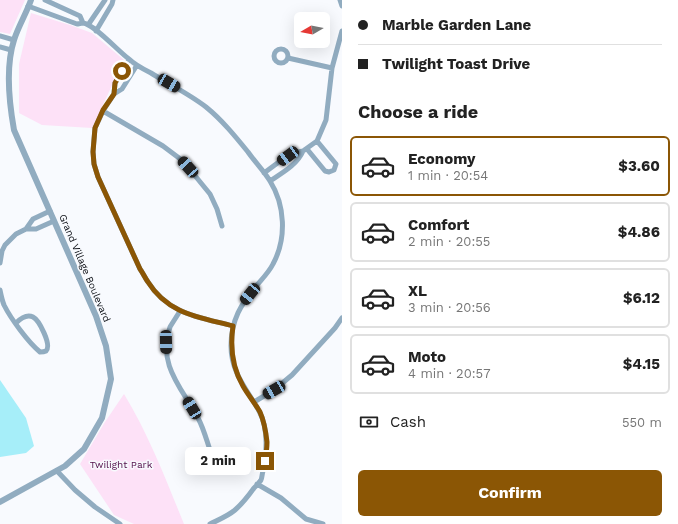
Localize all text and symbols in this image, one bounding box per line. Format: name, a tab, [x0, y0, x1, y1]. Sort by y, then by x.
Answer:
north arrow	[294, 12, 330, 48]
map controls	[294, 12, 330, 48]
text: Marble Garden Lane	[382, 16, 531, 34]
text: Twilight Toast Drive	[382, 55, 530, 73]
route start	[113, 62, 131, 80]
car	[156, 72, 182, 94]
text: Choose a ride	[358, 101, 478, 122]
car	[275, 144, 301, 168]
icon: car	[360, 148, 396, 184]
text: Economy	[408, 150, 475, 168]
car	[176, 154, 200, 180]
text: $3.60	[618, 157, 660, 175]
text: 1 min · 20:54	[408, 168, 488, 183]
street label: Grand Village Boulevard	[57, 212, 113, 324]
icon: car	[360, 214, 396, 250]
text: Comfort	[408, 216, 469, 234]
text: $4.86	[618, 223, 660, 241]
text: 2 min · 20:55	[408, 234, 490, 249]
icon: car	[360, 280, 396, 316]
car	[238, 281, 262, 307]
text: XL	[408, 282, 427, 300]
text: $6.12	[623, 289, 660, 307]
text: 3 min · 20:56	[408, 300, 491, 315]
car	[160, 330, 172, 354]
icon: car	[360, 346, 396, 382]
text: Moto	[408, 348, 446, 366]
text: $4.15	[623, 355, 660, 373]
text: 4 min · 20:57	[408, 366, 490, 381]
car	[261, 379, 287, 401]
car	[181, 395, 203, 421]
icon: cash	[358, 411, 380, 433]
text: Cash	[390, 413, 426, 431]
text: 550 m	[622, 415, 662, 430]
callout: 2 min	[185, 447, 251, 475]
route end	[256, 452, 274, 470]
text: 2 min	[200, 453, 236, 468]
park label: Twilight Park	[90, 459, 153, 470]
button: Confirm	[358, 470, 662, 516]

